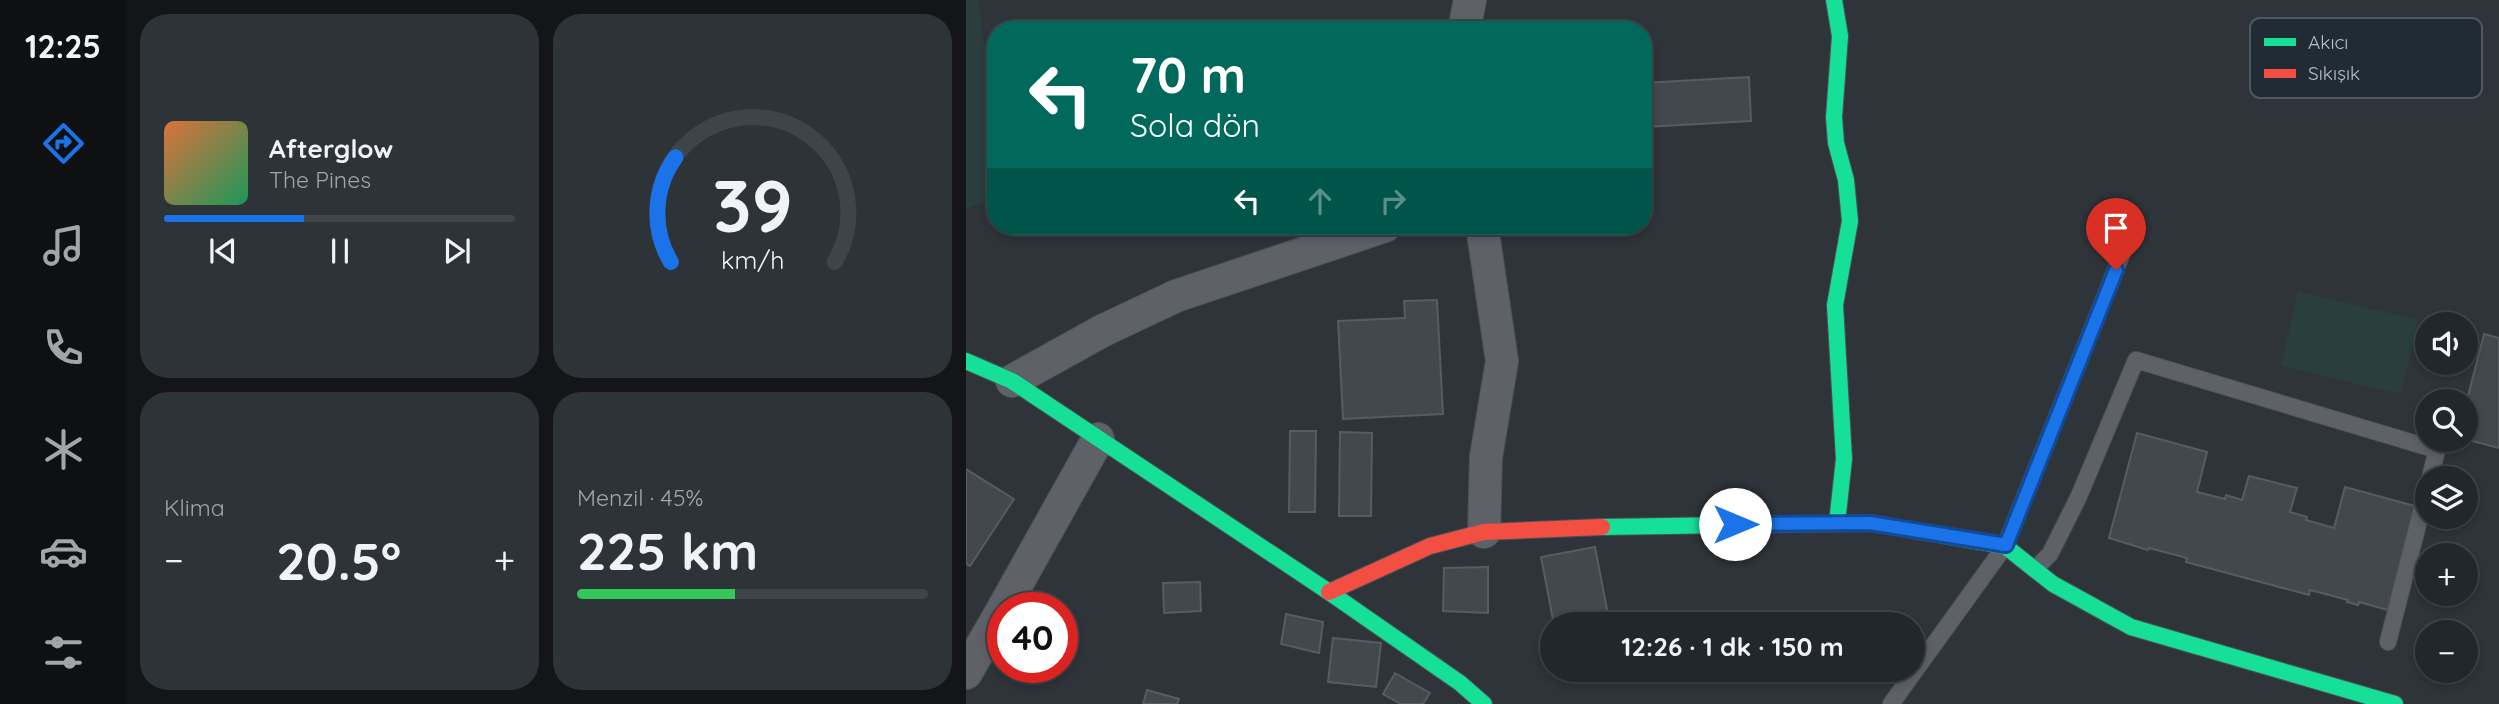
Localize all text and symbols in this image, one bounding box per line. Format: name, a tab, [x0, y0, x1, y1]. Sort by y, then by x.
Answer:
legend	[2250, 18, 2482, 98]
text: 12:25	[25, 26, 101, 66]
text: Akıcı	[2308, 30, 2348, 54]
text: 70 m	[1130, 44, 1246, 105]
icon: left	[1015, 49, 1106, 140]
text: Sıkışık	[2308, 61, 2360, 85]
text: Sola dön	[1130, 105, 1260, 145]
icon: directions	[39, 119, 88, 168]
text: Afterglow	[269, 132, 393, 165]
text: 39	[712, 159, 793, 250]
text: The Pines	[269, 165, 371, 194]
icon: left	[1228, 182, 1266, 220]
icon: ahead	[1301, 182, 1339, 220]
icon: right	[1374, 182, 1412, 220]
pin	[2086, 198, 2146, 270]
icon: arrive	[2097, 209, 2135, 247]
icon: music	[39, 221, 88, 270]
icon: previous	[204, 232, 242, 270]
icon: pause	[321, 232, 359, 270]
icon: next	[438, 232, 476, 270]
text: km/h	[721, 244, 784, 275]
map controls	[2415, 312, 2478, 683]
button: sound	[2415, 312, 2478, 375]
icon: phone	[39, 323, 88, 372]
button: search	[2415, 389, 2478, 452]
icon: climate	[39, 425, 88, 474]
button: layers	[2415, 466, 2478, 529]
text: Menzil · 45%	[577, 483, 703, 512]
position arrow	[1698, 487, 1772, 561]
text: Klima	[164, 493, 225, 522]
text: 225 km	[577, 518, 758, 583]
icon: car	[39, 527, 88, 576]
text: 20.5°	[276, 528, 401, 593]
text: −	[164, 536, 184, 584]
text: +	[494, 536, 515, 584]
button: +	[2415, 543, 2478, 606]
speed limit sign: 40	[987, 592, 1078, 683]
button: −	[2415, 620, 2478, 683]
icon: filters	[39, 628, 88, 677]
text: 12:26 · 1 dk · 150 m	[1621, 630, 1844, 663]

